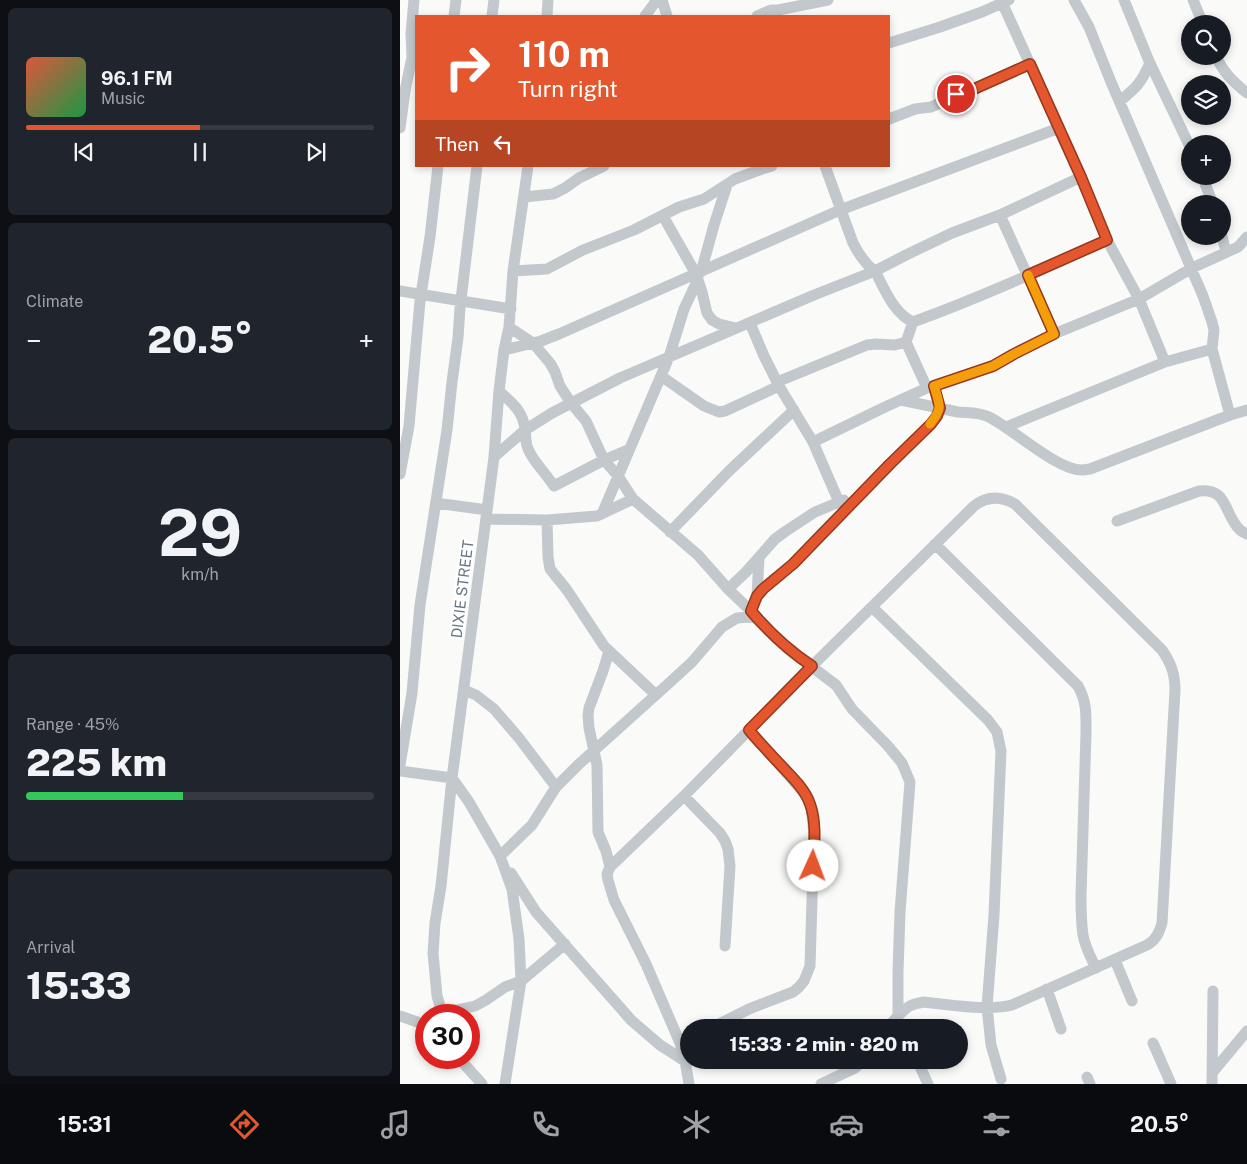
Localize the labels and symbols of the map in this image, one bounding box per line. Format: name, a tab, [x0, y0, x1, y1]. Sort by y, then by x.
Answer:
pin	[935, 73, 977, 115]
street label: DIXIE STREET	[448, 539, 476, 639]
position arrow	[786, 839, 838, 891]
speed limit sign: 30	[415, 1004, 480, 1069]

